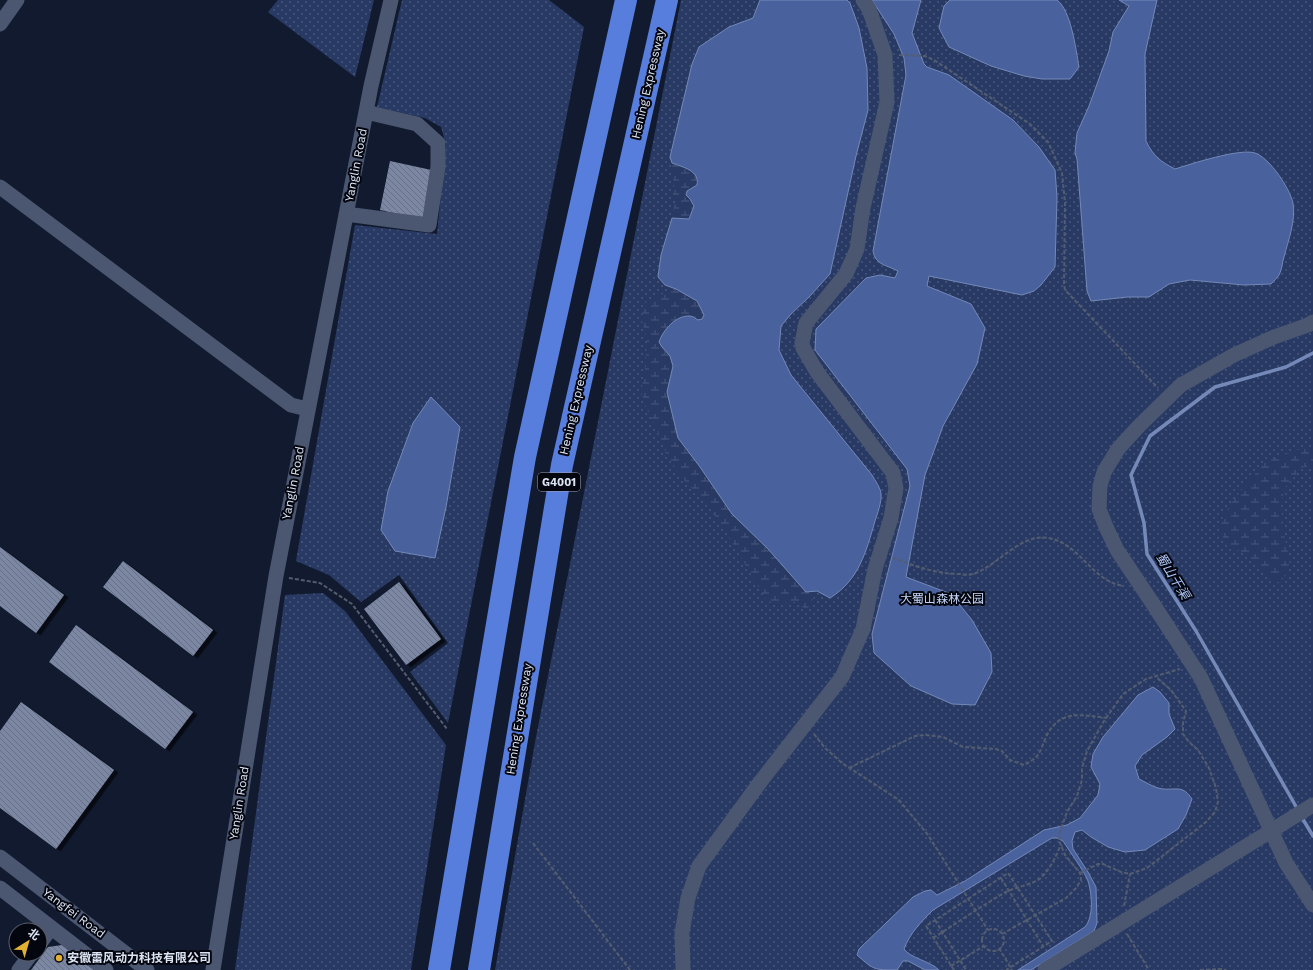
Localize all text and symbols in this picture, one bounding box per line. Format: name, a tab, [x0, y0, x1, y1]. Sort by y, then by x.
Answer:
street label: Hening Expressway	[629, 27, 668, 140]
street label: Yanglin Road	[342, 127, 370, 203]
street label: Hening Expressway	[557, 343, 596, 456]
street label: Yanglin Road	[279, 445, 307, 521]
road number: G4001	[538, 473, 580, 491]
water label: 蜀山干渠	[1153, 550, 1194, 604]
park label: 大蜀山森林公园	[900, 592, 984, 606]
street label: Hening Expressway	[503, 662, 535, 776]
street label: Yanglin Road	[226, 765, 252, 841]
street label: Yangfei Road	[40, 885, 108, 941]
north arrow	[8, 922, 48, 962]
text: 北	[25, 926, 42, 943]
place label: 安徽雷风动力科技有限公司	[67, 951, 211, 965]
marker: 安徽雷风动力科技有限公司	[54, 953, 64, 963]

